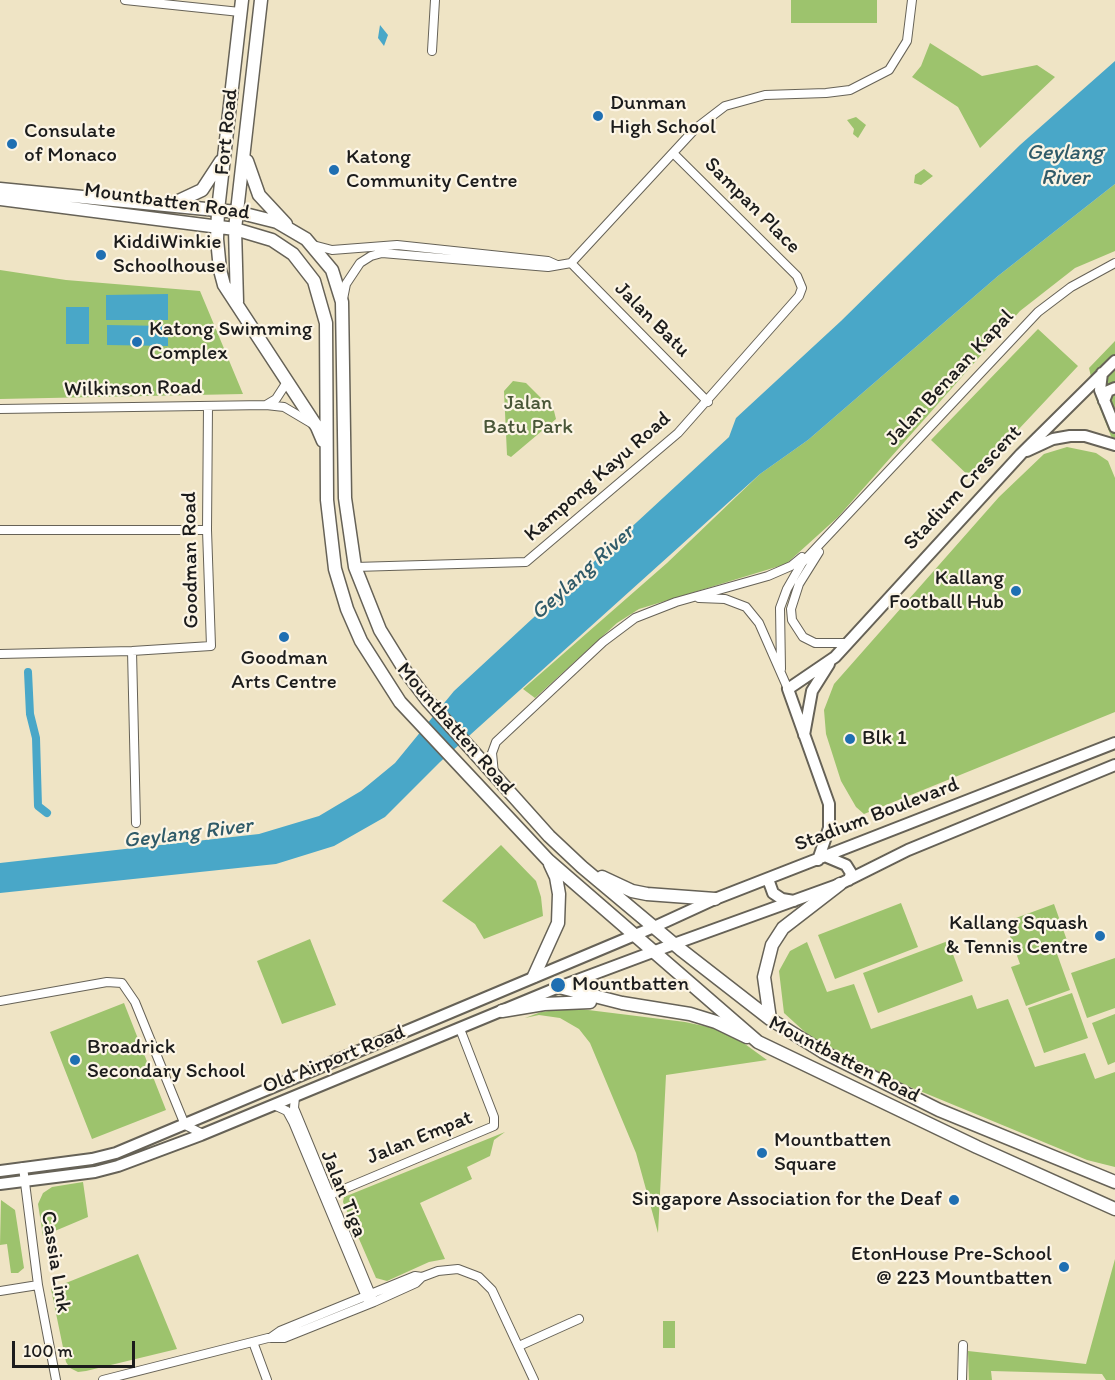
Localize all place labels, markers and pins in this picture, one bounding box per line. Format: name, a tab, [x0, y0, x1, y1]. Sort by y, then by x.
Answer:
place label: Dunman High School	[610, 91, 716, 141]
marker: Dunman High School	[591, 109, 605, 123]
place label: Consulate of Monaco	[24, 119, 117, 169]
marker: Consulate of Monaco	[5, 137, 19, 151]
place label: Katong Community Centre	[346, 145, 518, 195]
marker: Katong Community Centre	[327, 163, 341, 177]
place label: KiddiWinkie Schoolhouse	[113, 230, 226, 280]
marker: KiddiWinkie Schoolhouse	[94, 248, 108, 262]
place label: Katong Swimming Complex	[149, 317, 312, 367]
marker: Katong Swimming Complex	[130, 335, 144, 349]
place label: Kallang Football Hub	[889, 566, 1004, 616]
marker: Kallang Football Hub	[1009, 584, 1023, 598]
marker: Goodman Arts Centre	[277, 630, 291, 644]
place label: Goodman Arts Centre	[231, 646, 337, 696]
place label: Blk 1	[862, 726, 907, 752]
marker: Blk 1	[843, 732, 857, 746]
place label: Kallang Squash & Tennis Centre	[946, 911, 1088, 961]
marker: Kallang Squash & Tennis Centre	[1093, 929, 1107, 943]
place label: Mountbatten	[572, 972, 689, 998]
marker: Mountbatten	[549, 976, 567, 994]
place label: Broadrick Secondary School	[87, 1035, 246, 1085]
marker: Broadrick Secondary School	[68, 1053, 82, 1067]
place label: Mountbatten Square	[774, 1128, 891, 1178]
marker: Mountbatten Square	[755, 1146, 769, 1160]
place label: Singapore Association for the Deaf	[632, 1187, 942, 1213]
marker: Singapore Association for the Deaf	[947, 1193, 961, 1207]
place label: EtonHouse Pre-School @ 223 Mountbatten	[851, 1242, 1052, 1292]
marker: EtonHouse Pre-School @ 223 Mountbatten	[1057, 1260, 1071, 1274]

